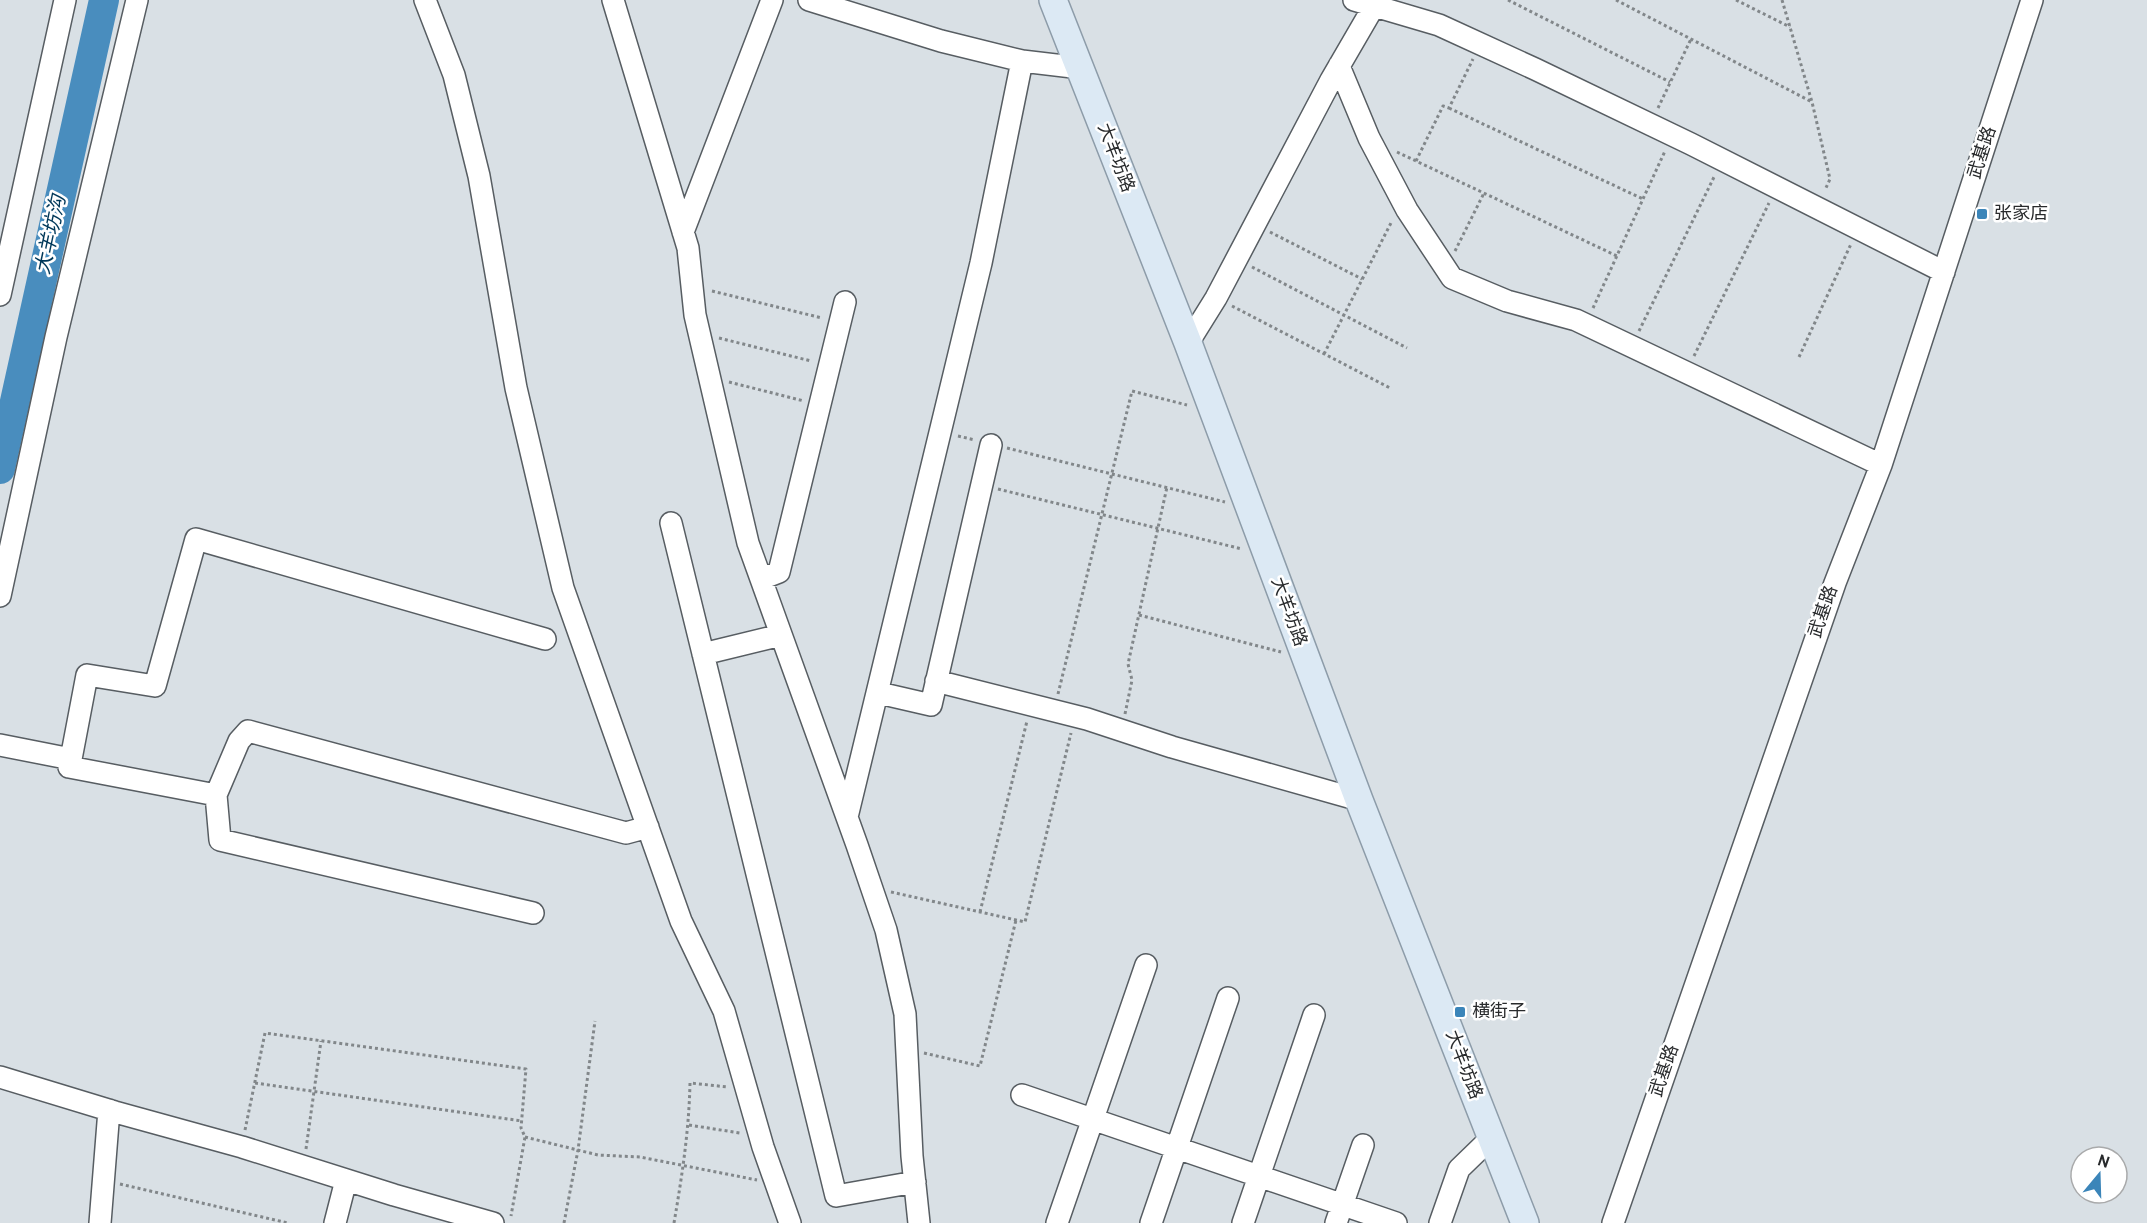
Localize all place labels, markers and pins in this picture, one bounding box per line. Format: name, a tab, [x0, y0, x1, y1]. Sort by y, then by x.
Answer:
place label: 张家店	[1994, 203, 2048, 226]
marker: 张家店	[1975, 207, 1989, 221]
place label: 横街子	[1472, 1001, 1526, 1024]
marker: 横街子	[1453, 1005, 1467, 1019]

